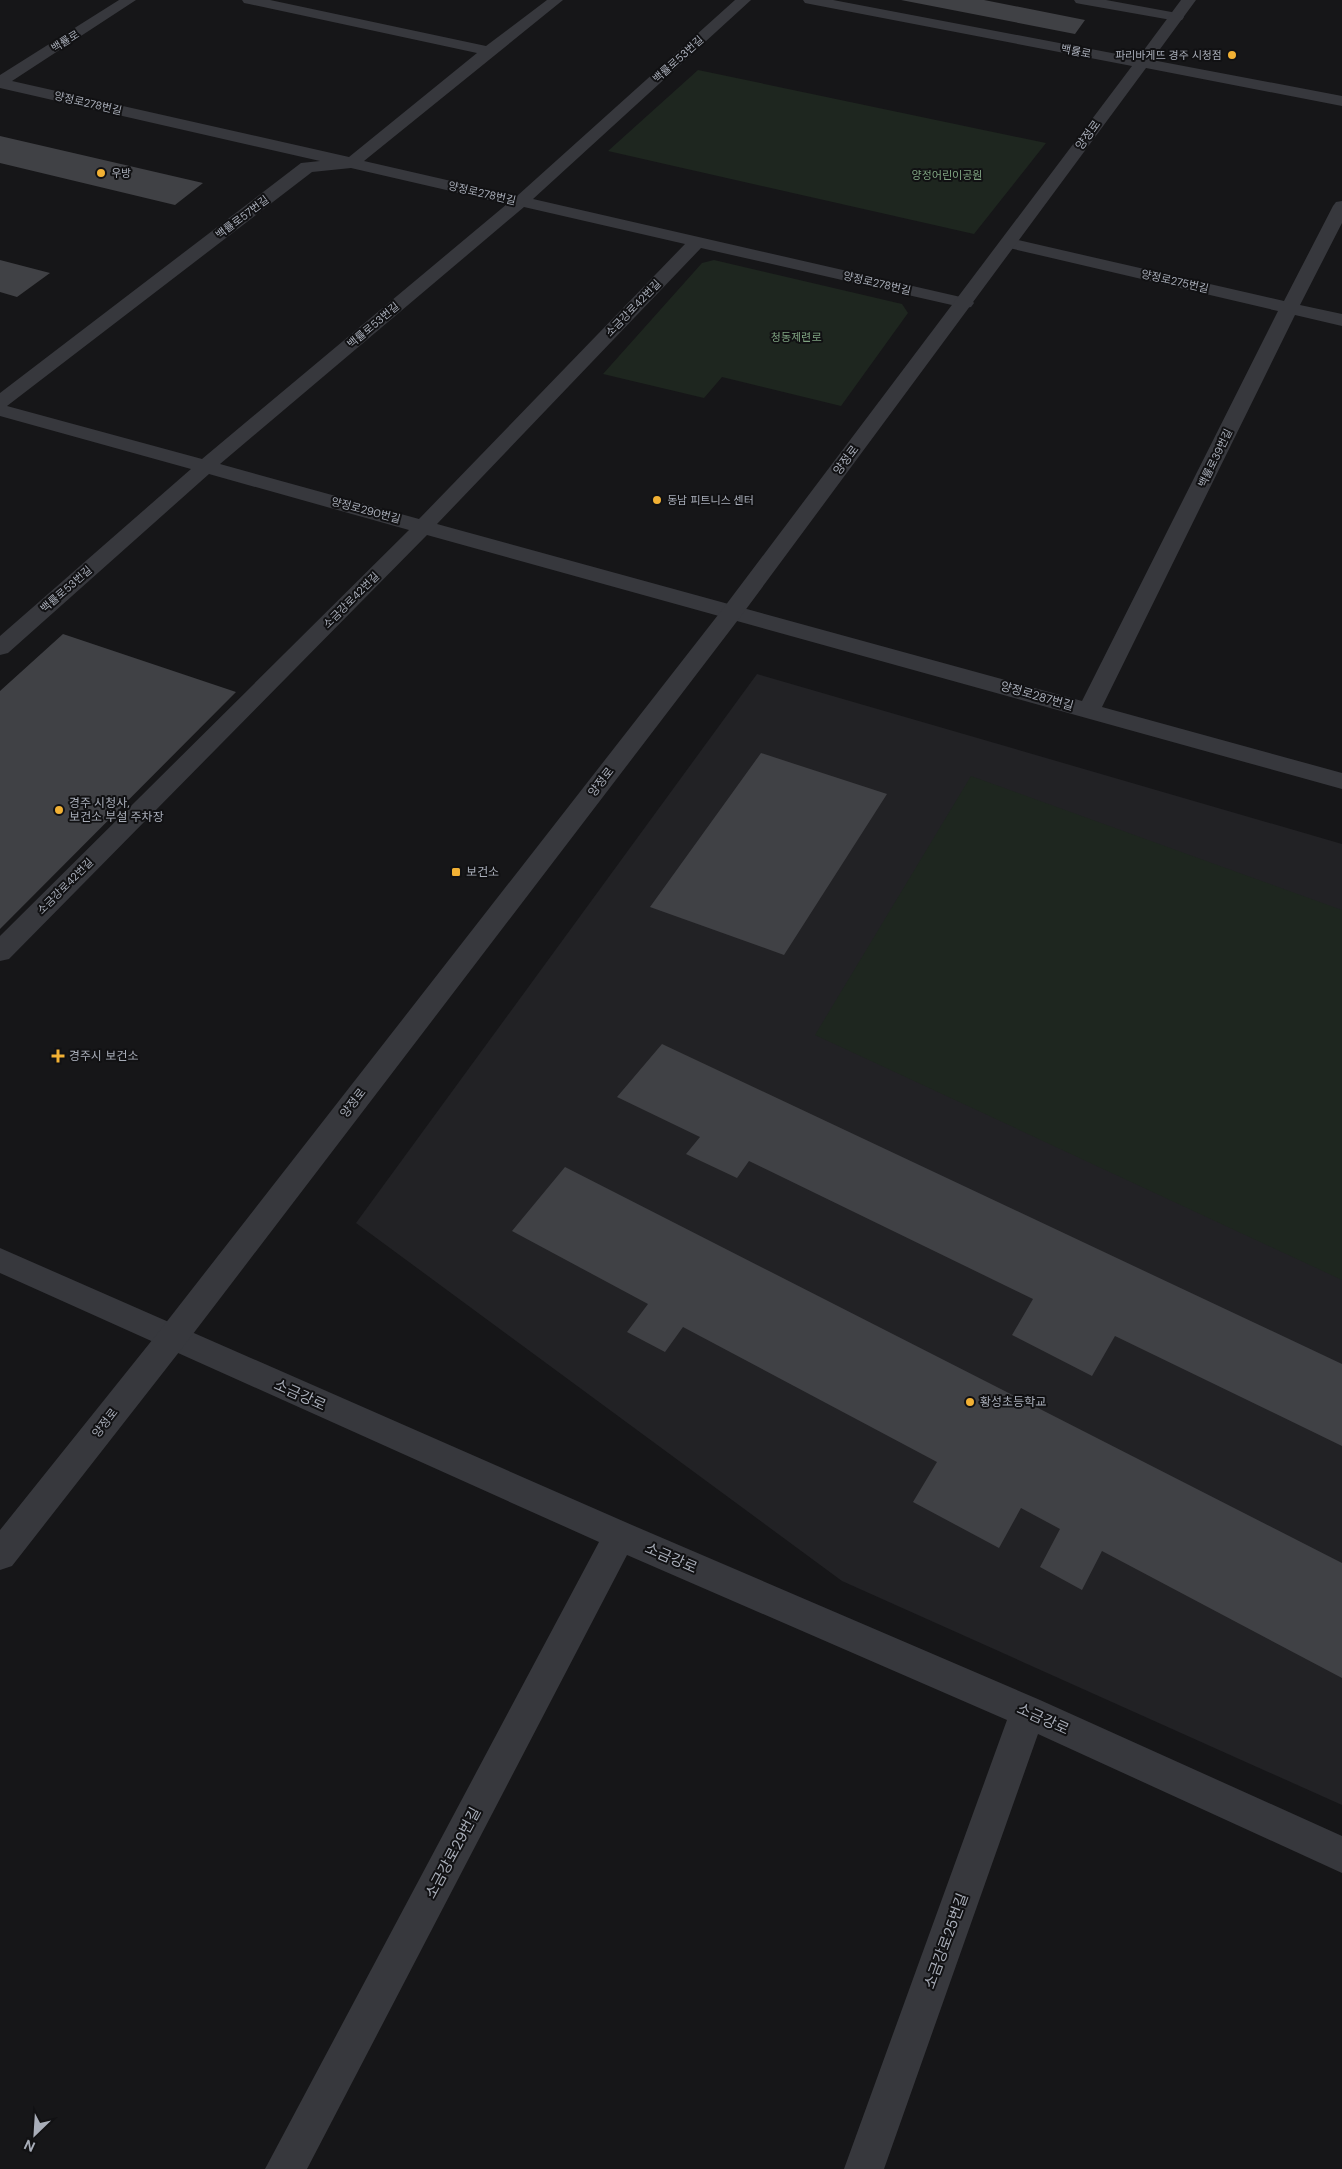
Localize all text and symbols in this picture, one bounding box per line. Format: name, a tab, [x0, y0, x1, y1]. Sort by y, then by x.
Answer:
street label: 백률로	[48, 27, 82, 55]
street label: 백률로53번길	[650, 32, 706, 86]
street label: 백률로	[1060, 41, 1092, 61]
place label: 파리바게뜨 경주 시청점	[1115, 48, 1222, 62]
marker: 파리바게뜨 경주 시청점	[1226, 49, 1238, 61]
street label: 양정로278번길	[53, 88, 123, 118]
street label: 양정로	[1072, 117, 1104, 153]
place label: 우방	[111, 166, 131, 180]
marker: 우방	[95, 167, 107, 179]
park label: 양정어린이공원	[912, 168, 982, 182]
street label: 양정로278번길	[447, 178, 517, 208]
street label: 백률로57번길	[213, 192, 271, 242]
street label: 양정로275번길	[1140, 266, 1210, 296]
street label: 양정로278번길	[842, 268, 912, 298]
street label: 소금강로42번길	[602, 277, 664, 339]
street label: 백률로53번길	[344, 299, 402, 351]
park label: 청동제련로	[771, 330, 821, 344]
street label: 백률로39번길	[1195, 426, 1235, 490]
street label: 양정로	[830, 442, 862, 478]
place label: 동남 피트니스 센터	[667, 493, 754, 507]
street label: 양정로290번길	[330, 494, 402, 526]
marker: 동남 피트니스 센터	[651, 494, 663, 506]
street label: 백률로53번길	[37, 563, 95, 615]
street label: 소금강로42번길	[320, 569, 382, 631]
street label: 양정로287번길	[999, 678, 1075, 714]
street label: 양정로	[584, 764, 618, 800]
place label: 경주 시청사, 보건소 부설 주차장	[69, 795, 164, 825]
marker: 경주 시청사, 보건소 부설 주차장	[53, 804, 65, 816]
street label: 소금강로42번길	[34, 855, 96, 917]
place label: 보건소	[466, 864, 499, 880]
marker: 보건소	[450, 866, 462, 878]
place label: 경주시 보건소	[69, 1048, 138, 1064]
marker: 경주시 보건소	[51, 1049, 65, 1063]
street label: 양정로	[336, 1085, 370, 1121]
street label: 소금강로	[271, 1375, 329, 1415]
place label: 황성초등학교	[980, 1394, 1046, 1410]
marker: 황성초등학교	[964, 1396, 976, 1408]
street label: 양정로	[88, 1405, 122, 1441]
street label: 소금강로	[642, 1538, 700, 1578]
street label: 소금강로	[1014, 1699, 1072, 1739]
street label: 소금강로29번길	[421, 1804, 485, 1902]
street label: 소금강로25번길	[919, 1890, 973, 1992]
north arrow	[10, 2109, 60, 2159]
text: N	[21, 2135, 38, 2156]

